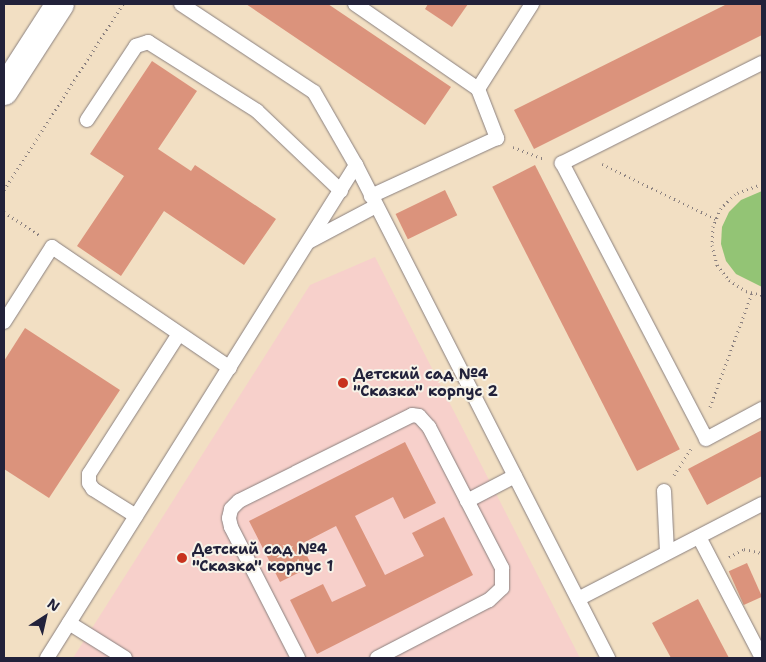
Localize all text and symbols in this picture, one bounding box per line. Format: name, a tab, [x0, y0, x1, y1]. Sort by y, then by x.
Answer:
place label: Детский сад №4 "Сказка" корпус 2	[353, 365, 498, 400]
marker: Детский сад №4 "Сказка" корпус 2	[337, 377, 349, 389]
place label: Детский сад №4 "Сказка" корпус 1	[192, 540, 333, 575]
marker: Детский сад №4 "Сказка" корпус 1	[176, 552, 188, 564]
north arrow	[20, 592, 70, 642]
text: N	[44, 594, 63, 615]

